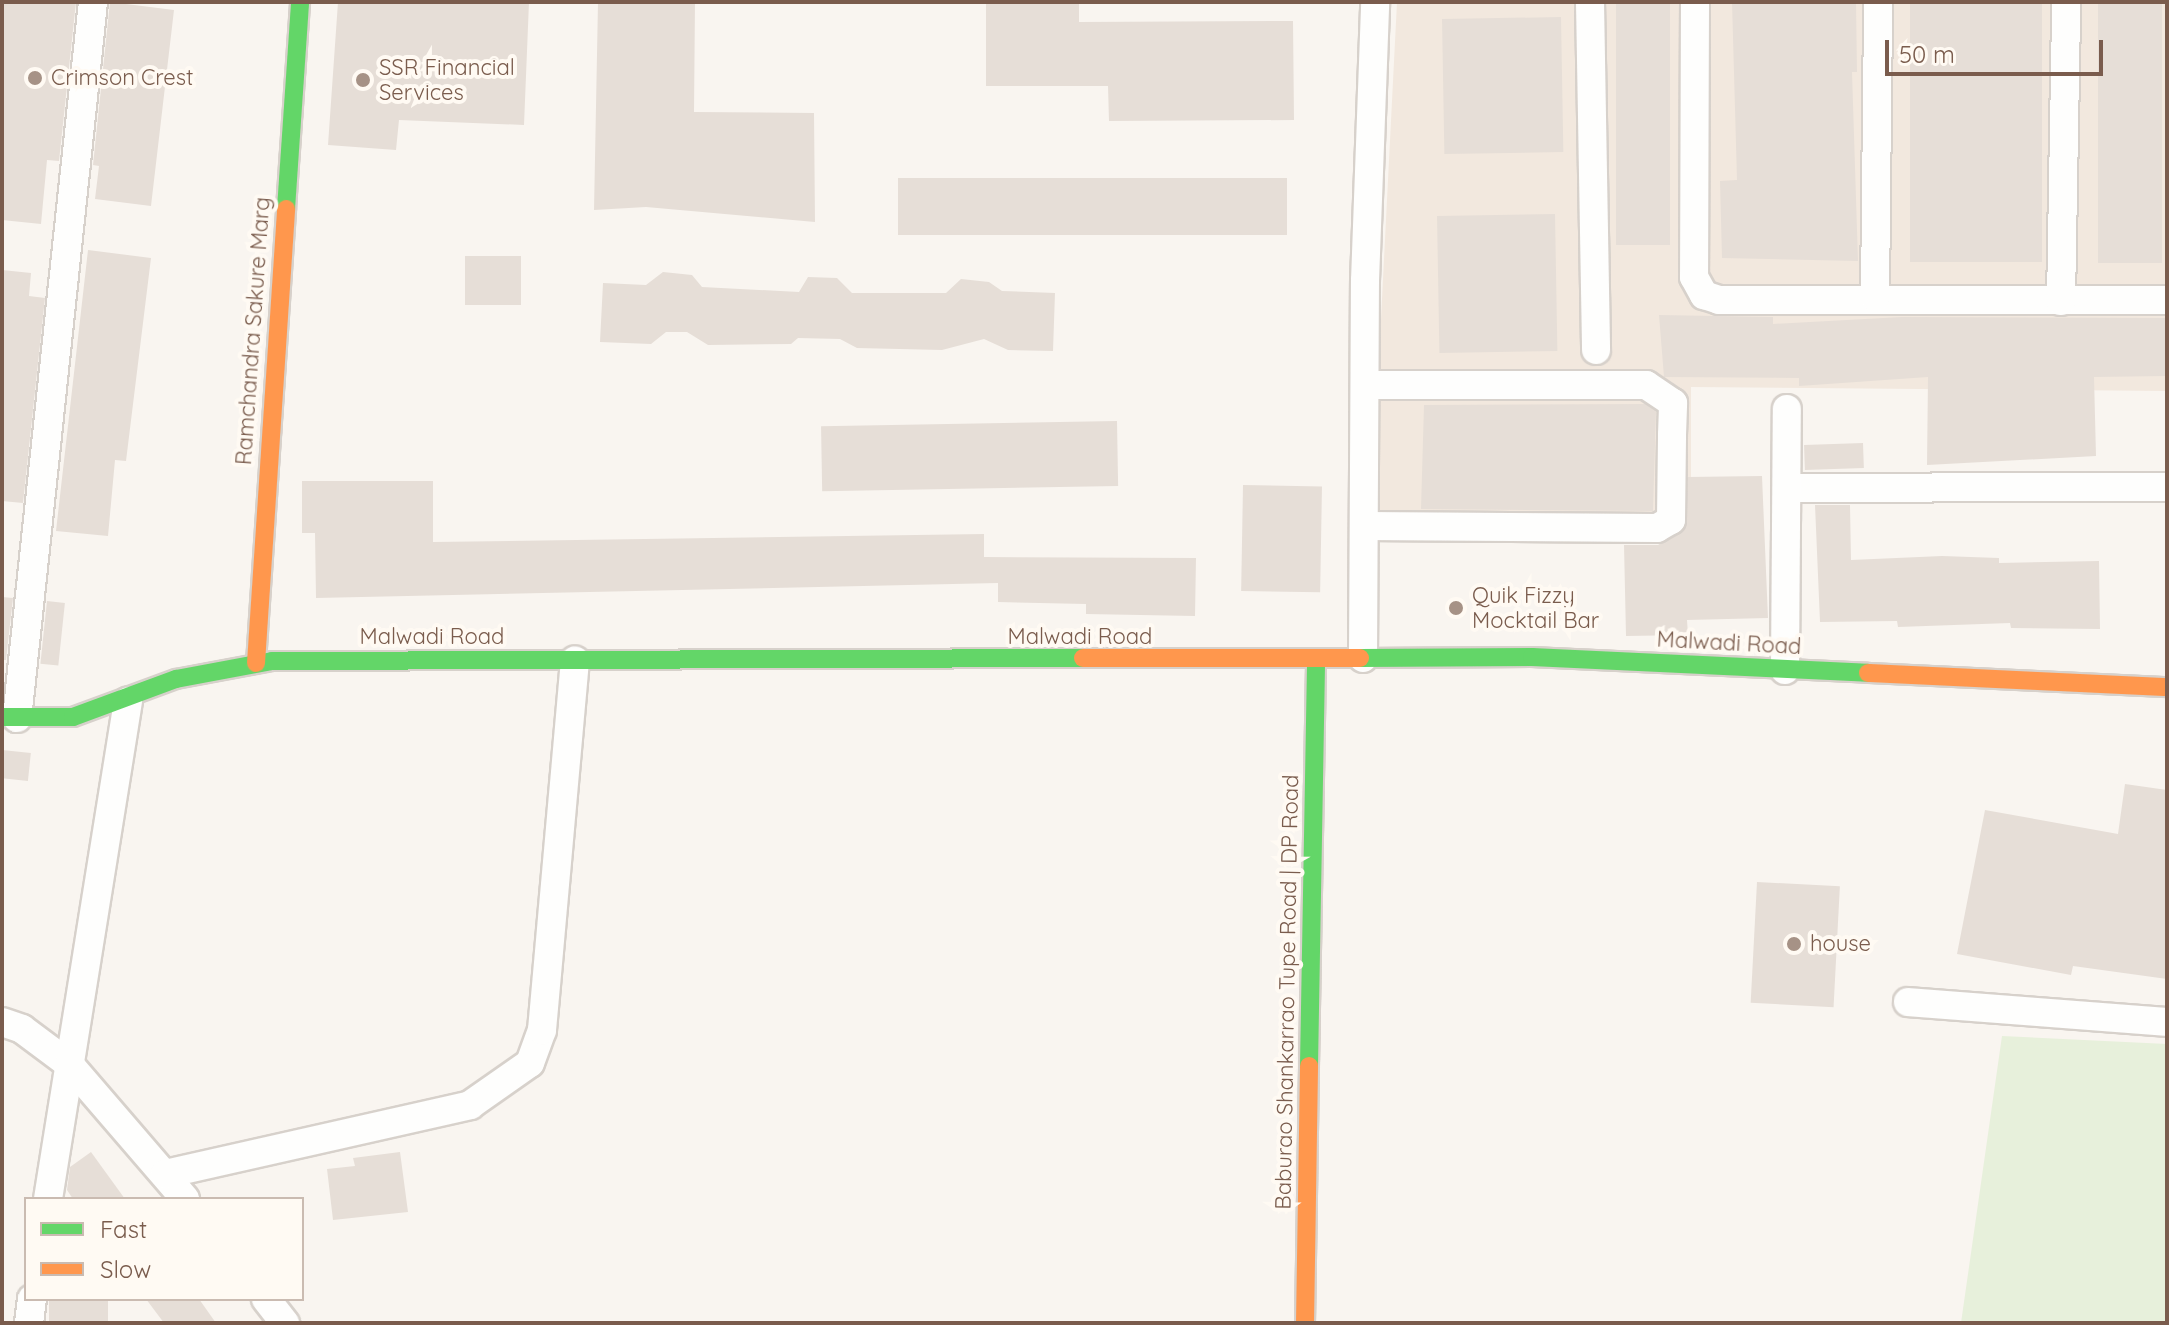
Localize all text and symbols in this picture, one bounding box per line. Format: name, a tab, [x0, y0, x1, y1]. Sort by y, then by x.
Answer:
scale bar	[1889, 24, 2107, 74]
text: 50 m	[1899, 39, 1955, 69]
place label: SSR Financial Services	[379, 54, 515, 106]
place label: Crimson Crest	[51, 65, 193, 91]
marker: Crimson Crest	[26, 69, 44, 87]
marker: SSR Financial Services	[354, 71, 372, 89]
street label: Ramchandra Sakure Marg	[230, 196, 276, 466]
place label: Quik Fizzy Mocktail Bar	[1472, 582, 1599, 634]
marker: Quik Fizzy Mocktail Bar	[1447, 599, 1465, 617]
street label: Malwadi Road	[360, 624, 504, 650]
street label: Malwadi Road	[1008, 624, 1152, 650]
street label: Malwadi Road	[1656, 626, 1802, 660]
street label: Baburao Shankarrao Tupe Road | DP Road	[1270, 774, 1304, 1210]
place label: house	[1810, 931, 1871, 957]
marker: house	[1785, 935, 1803, 953]
legend	[24, 1197, 304, 1301]
text: Fast	[100, 1214, 147, 1244]
text: Slow	[100, 1254, 151, 1284]

